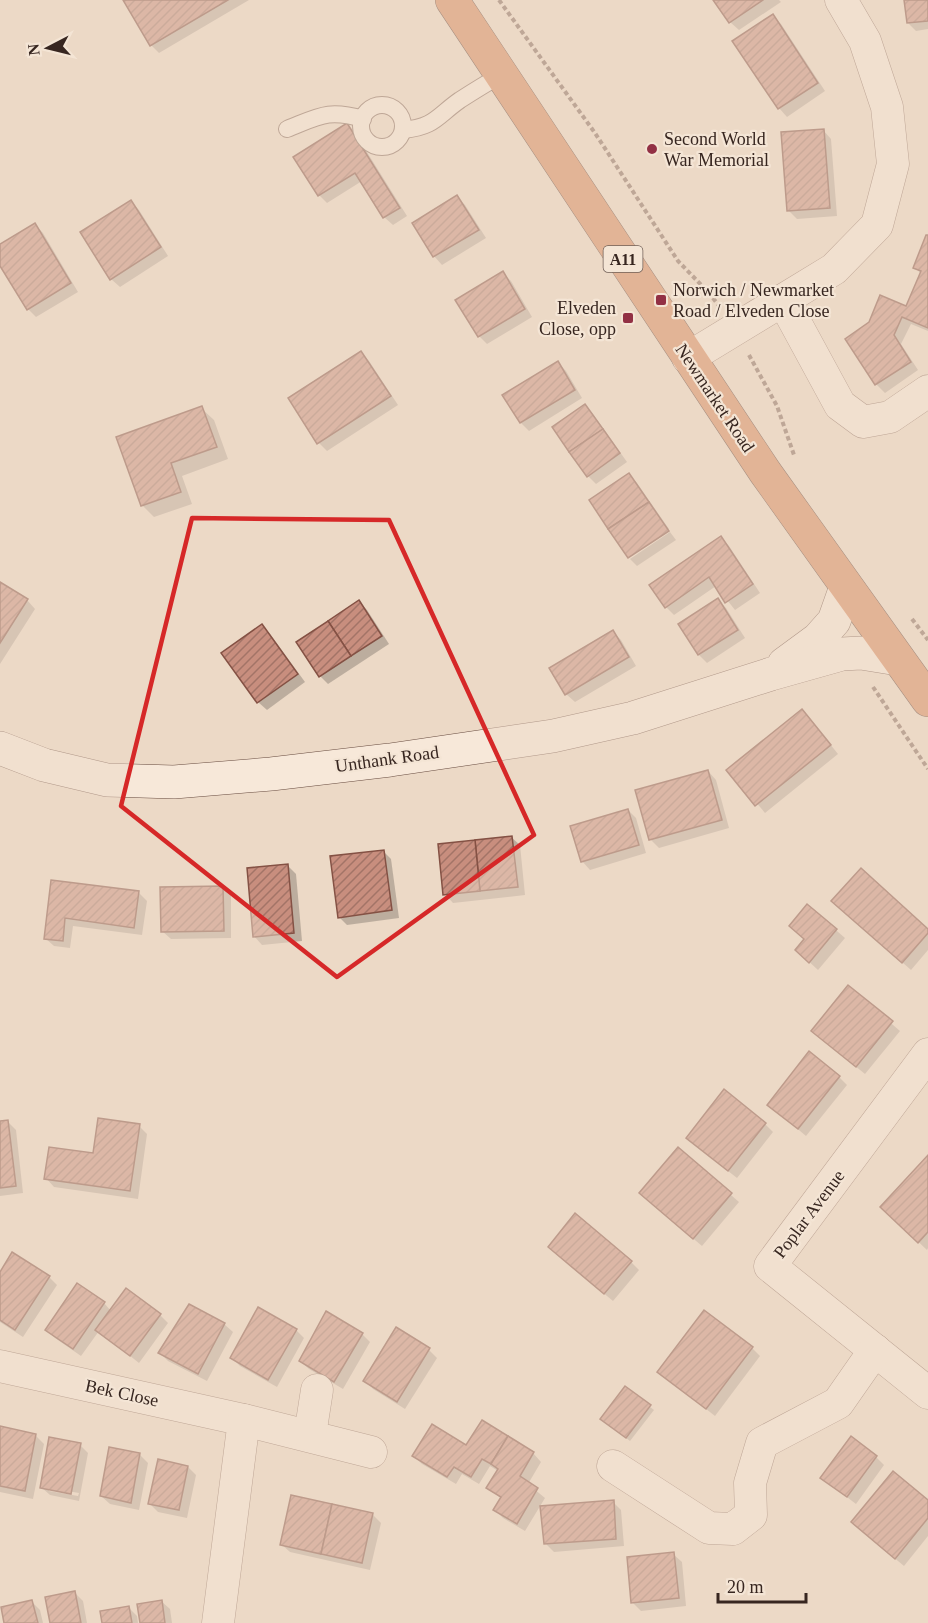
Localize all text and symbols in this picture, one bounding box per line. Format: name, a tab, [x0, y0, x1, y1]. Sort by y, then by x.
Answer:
north arrow	[18, 18, 78, 78]
text: N	[24, 43, 43, 57]
place label: Second World War Memorial	[664, 129, 769, 170]
marker: Second World War Memorial	[645, 142, 659, 156]
road number: A11	[604, 246, 642, 272]
place label: Norwich / Newmarket Road / Elveden Close	[673, 280, 834, 321]
marker: Norwich / Newmarket Road / Elveden Close	[654, 293, 668, 307]
place label: Elveden Close, opp	[539, 298, 616, 339]
marker: Elveden Close, opp	[621, 311, 635, 325]
street label: Newmarket Road	[671, 340, 759, 456]
street label: Unthank Road	[334, 742, 440, 776]
street label: Poplar Avenue	[769, 1166, 849, 1262]
street label: Bek Close	[83, 1375, 161, 1411]
scale bar	[718, 1566, 806, 1604]
text: 20 m	[727, 1577, 764, 1597]

